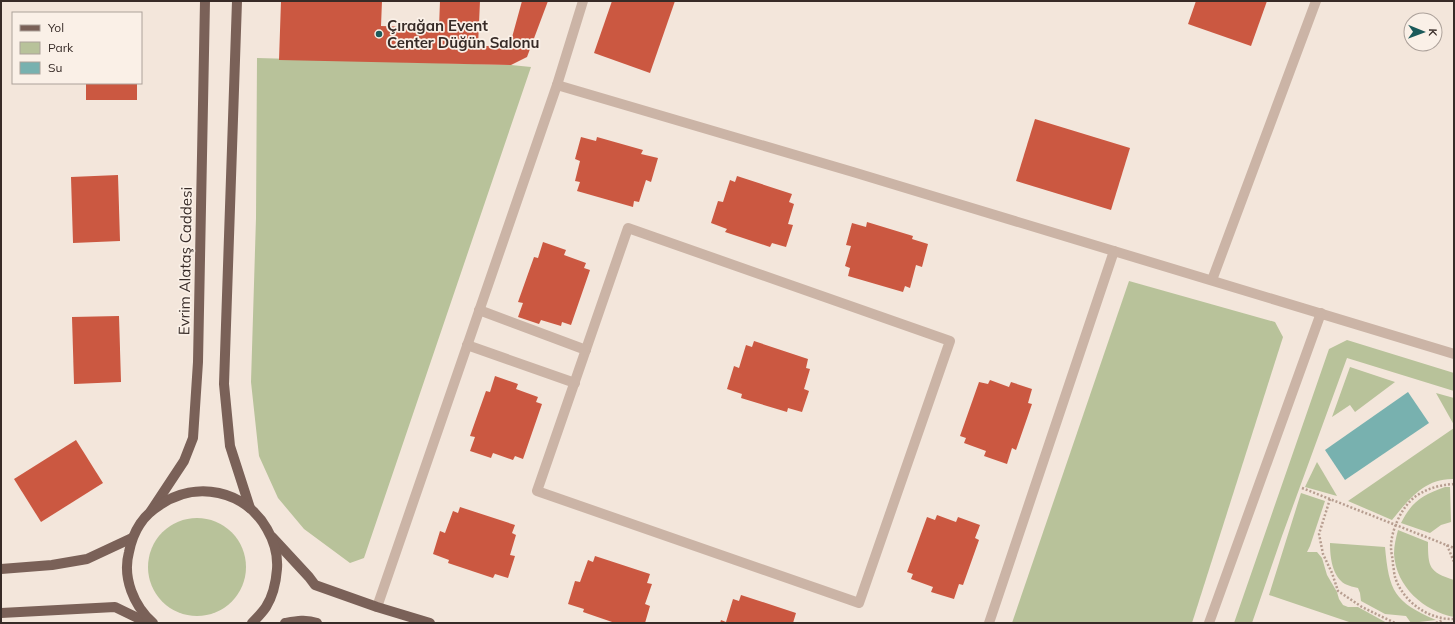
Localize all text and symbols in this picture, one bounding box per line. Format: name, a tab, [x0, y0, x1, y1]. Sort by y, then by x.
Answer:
legend	[12, 12, 142, 84]
north arrow	[1403, 12, 1443, 52]
place label: Çırağan Event Center Düğün Salonu	[387, 16, 539, 52]
text: Yol	[47, 20, 64, 35]
text: K	[1426, 28, 1440, 37]
marker: Çırağan Event Center Düğün Salonu	[374, 29, 384, 39]
text: Park	[48, 40, 74, 55]
text: Su	[48, 60, 62, 75]
street label: Evrim Alataş Caddesi	[174, 187, 196, 335]

